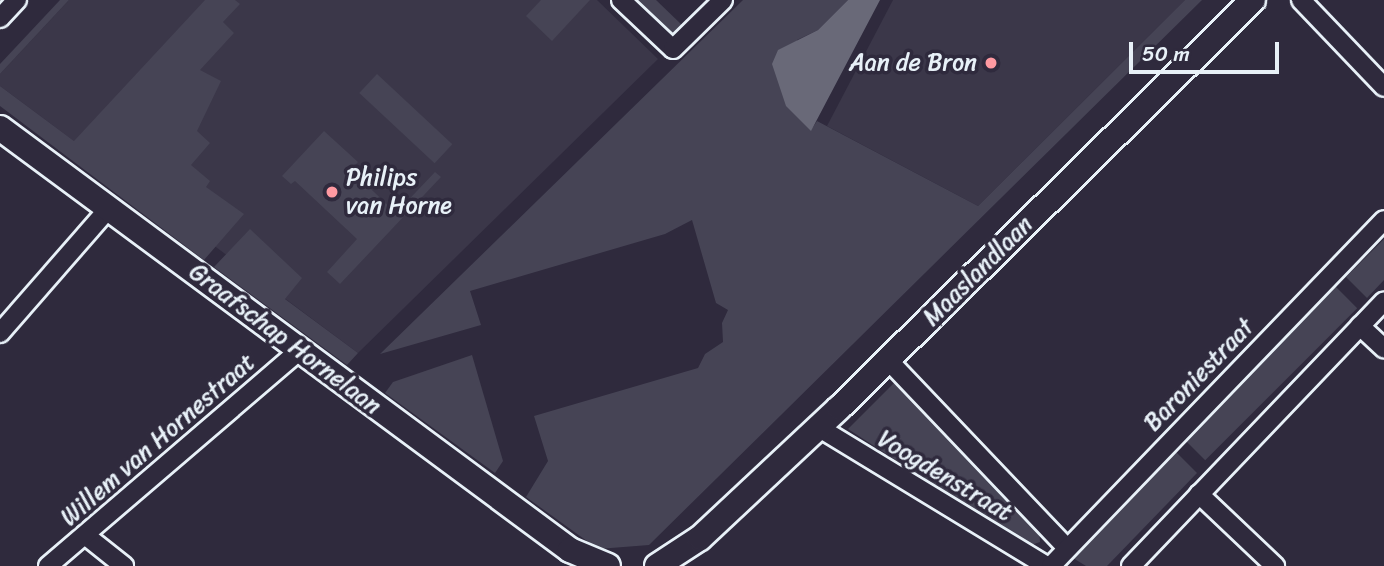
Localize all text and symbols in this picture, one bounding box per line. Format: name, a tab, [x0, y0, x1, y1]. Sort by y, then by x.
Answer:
scale bar	[1132, 28, 1282, 72]
text: 50 m	[1142, 35, 1190, 73]
place label: Aan de Bron	[849, 49, 977, 77]
marker: Aan de Bron	[983, 55, 999, 71]
place label: Philips van Horne	[346, 164, 453, 220]
marker: Philips van Horne	[324, 184, 340, 200]
street label: Maaslandlaan	[917, 210, 1039, 332]
street label: Graafschap Hornelaan	[183, 257, 387, 421]
street label: Baroniestraat	[1138, 313, 1260, 437]
street label: Willem van Hornestraat	[56, 348, 260, 532]
street label: Voogdenstraat	[872, 425, 1018, 527]

